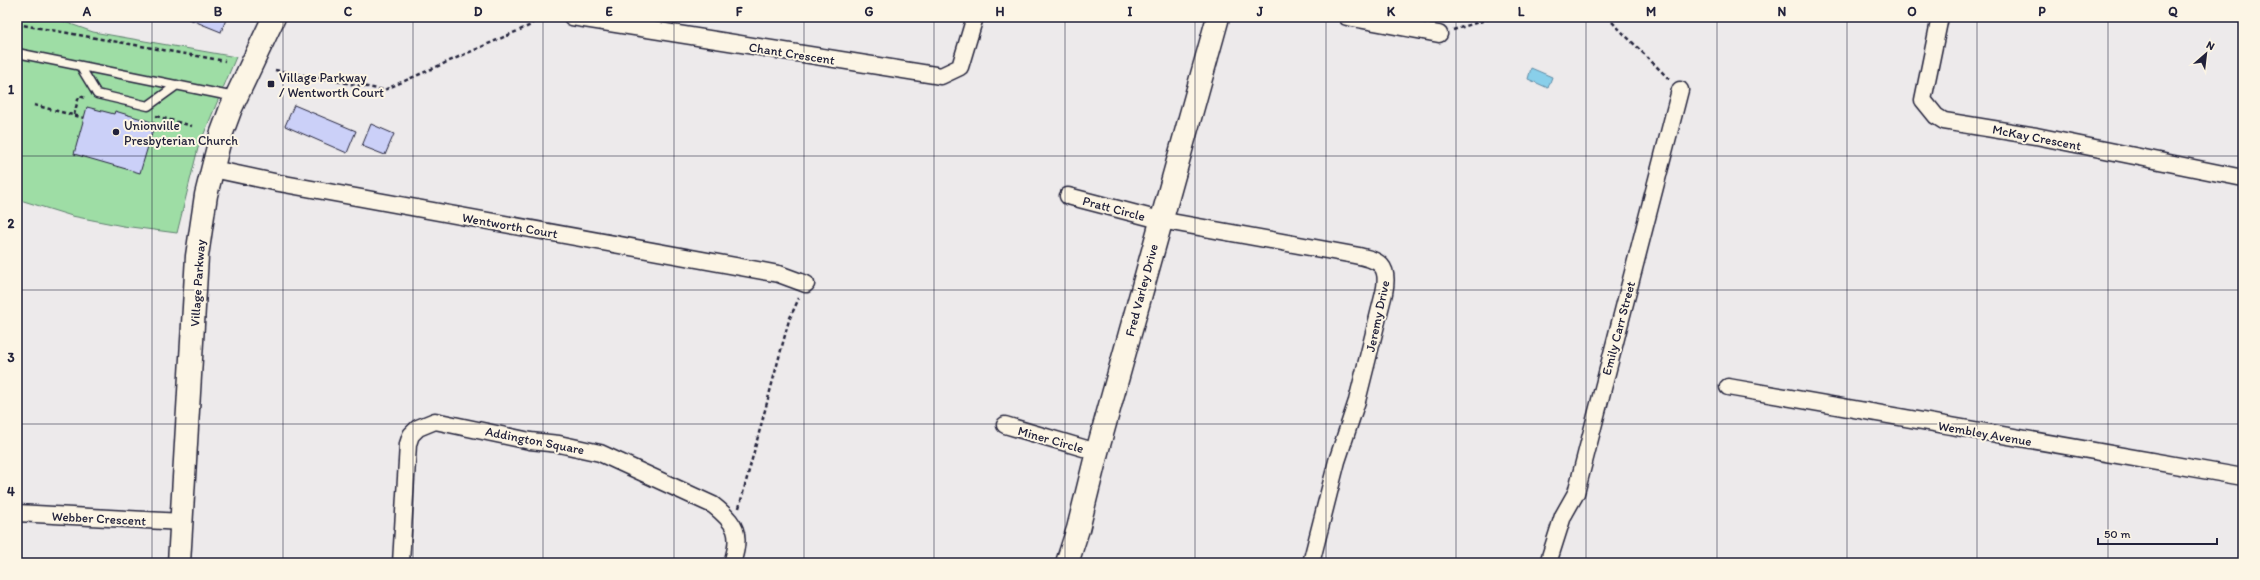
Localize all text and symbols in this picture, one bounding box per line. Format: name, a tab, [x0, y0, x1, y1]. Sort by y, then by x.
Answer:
text: A	[82, 4, 92, 19]
text: B	[214, 4, 223, 19]
text: C	[344, 4, 353, 19]
text: D	[474, 4, 483, 19]
text: E	[605, 4, 613, 19]
text: F	[736, 4, 743, 19]
text: G	[865, 4, 874, 19]
text: H	[996, 4, 1005, 19]
text: I	[1128, 4, 1133, 19]
text: J	[1256, 4, 1264, 19]
text: K	[1387, 4, 1396, 19]
text: L	[1518, 4, 1525, 19]
text: M	[1646, 4, 1656, 19]
text: N	[1778, 4, 1787, 19]
text: O	[1907, 4, 1917, 19]
text: P	[2038, 4, 2046, 19]
text: Q	[2168, 4, 2178, 19]
north arrow	[2186, 34, 2226, 74]
text: N	[2204, 38, 2217, 53]
street label: Chant Crescent	[748, 39, 836, 68]
place label: Village Parkway / Wentworth Court	[279, 70, 384, 100]
marker: Village Parkway / Wentworth Court	[266, 79, 276, 89]
text: 1	[8, 82, 14, 97]
place label: Unionville Presbyterian Church	[124, 118, 238, 148]
street label: McKay Crescent	[1991, 122, 2083, 153]
marker: Unionville Presbyterian Church	[111, 127, 121, 137]
street label: Pratt Circle	[1081, 193, 1147, 224]
street label: Wentworth Court	[461, 210, 559, 241]
text: 2	[8, 216, 15, 231]
street label: Village Parkway	[187, 239, 208, 327]
street label: Fred Varley Drive	[1122, 242, 1161, 338]
street label: Jeremy Drive	[1363, 279, 1392, 353]
street label: Emily Carr Street	[1599, 279, 1638, 377]
text: 3	[7, 350, 15, 365]
street label: Wembley Avenue	[1937, 418, 2033, 449]
street label: Miner Circle	[1016, 423, 1085, 456]
street label: Addington Square	[484, 424, 586, 457]
text: 4	[7, 484, 15, 499]
street label: Webber Crescent	[51, 509, 147, 528]
scale bar	[2098, 520, 2217, 546]
text: 50 m	[2104, 527, 2130, 541]

